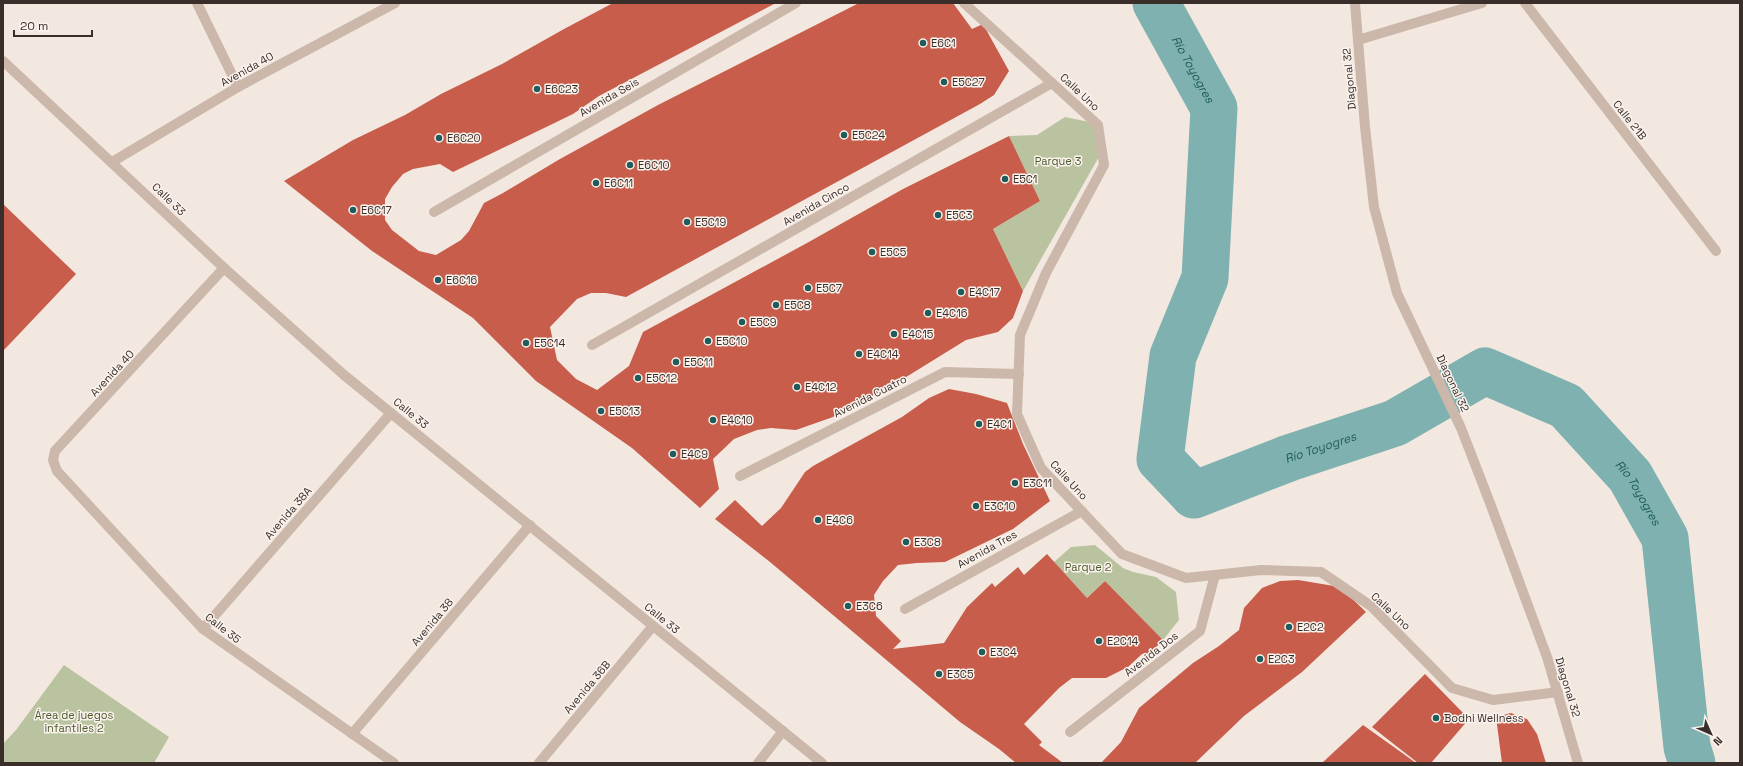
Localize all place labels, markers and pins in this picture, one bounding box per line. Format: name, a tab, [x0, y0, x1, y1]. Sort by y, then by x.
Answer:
place label: E6C1	[931, 36, 956, 50]
marker: E6C1	[918, 38, 928, 48]
place label: E5C27	[952, 75, 985, 89]
marker: E5C27	[939, 77, 949, 87]
place label: E6C23	[545, 82, 579, 96]
marker: E6C23	[532, 84, 542, 94]
place label: E5C24	[852, 128, 885, 142]
marker: E5C24	[839, 130, 849, 140]
place label: E6C20	[447, 131, 481, 145]
marker: E6C20	[434, 133, 444, 143]
place label: E6C10	[638, 158, 670, 172]
marker: E6C10	[625, 160, 635, 170]
place label: E5C1	[1013, 172, 1037, 186]
marker: E5C1	[1000, 174, 1010, 184]
place label: E6C11	[604, 176, 633, 190]
marker: E6C11	[591, 178, 601, 188]
place label: E6C17	[361, 203, 392, 217]
marker: E6C17	[348, 205, 358, 215]
place label: E5C3	[946, 208, 973, 222]
marker: E5C3	[933, 210, 943, 220]
place label: E5C19	[695, 215, 726, 229]
marker: E5C19	[682, 217, 692, 227]
place label: E5C5	[880, 245, 907, 259]
marker: E5C5	[867, 247, 877, 257]
place label: E6C16	[446, 273, 478, 287]
marker: E6C16	[433, 275, 443, 285]
place label: E5C7	[816, 281, 842, 295]
marker: E5C7	[803, 283, 813, 293]
place label: E4C17	[969, 285, 1000, 299]
marker: E4C17	[956, 287, 966, 297]
place label: E5C8	[784, 298, 811, 312]
marker: E5C8	[771, 300, 781, 310]
place label: E4C16	[936, 306, 968, 320]
marker: E4C16	[923, 308, 933, 318]
place label: E5C9	[750, 315, 777, 329]
marker: E5C9	[737, 317, 747, 327]
place label: E4C15	[902, 327, 934, 341]
marker: E4C15	[889, 329, 899, 339]
place label: E5C10	[716, 334, 748, 348]
place label: E5C14	[534, 336, 565, 350]
marker: E5C10	[703, 336, 713, 346]
marker: E5C14	[521, 338, 531, 348]
place label: E4C14	[867, 347, 899, 361]
marker: E4C14	[854, 349, 864, 359]
place label: E5C11	[684, 355, 713, 369]
marker: E5C11	[671, 357, 681, 367]
place label: E5C12	[646, 371, 677, 385]
marker: E5C12	[633, 373, 643, 383]
place label: E4C12	[805, 380, 837, 394]
marker: E4C12	[792, 382, 802, 392]
place label: E5C13	[609, 404, 640, 418]
marker: E5C13	[596, 406, 606, 416]
place label: E4C10	[721, 413, 753, 427]
marker: E4C10	[708, 415, 718, 425]
place label: E4C1	[987, 417, 1012, 431]
marker: E4C1	[974, 419, 984, 429]
place label: E4C9	[681, 447, 708, 461]
marker: E4C9	[668, 449, 678, 459]
place label: E3C11	[1023, 476, 1052, 490]
marker: E3C11	[1010, 478, 1020, 488]
place label: E3C10	[984, 499, 1016, 513]
marker: E3C10	[971, 501, 981, 511]
place label: E4C6	[826, 513, 853, 527]
marker: E4C6	[813, 515, 823, 525]
place label: E3C8	[914, 535, 941, 549]
marker: E3C8	[901, 537, 911, 547]
place label: E3C6	[856, 599, 883, 613]
marker: E3C6	[843, 601, 853, 611]
place label: E2C2	[1297, 620, 1324, 634]
marker: E2C2	[1284, 622, 1294, 632]
place label: E2C14	[1107, 634, 1138, 648]
marker: E2C14	[1094, 636, 1104, 646]
place label: E3C4	[990, 645, 1017, 659]
marker: E3C4	[977, 647, 987, 657]
place label: E2C3	[1268, 652, 1295, 666]
marker: E2C3	[1255, 654, 1265, 664]
place label: E3C5	[947, 667, 974, 681]
marker: E3C5	[934, 669, 944, 679]
place label: Bodhi Wellness	[1444, 711, 1524, 725]
marker: Bodhi Wellness	[1431, 713, 1441, 723]

